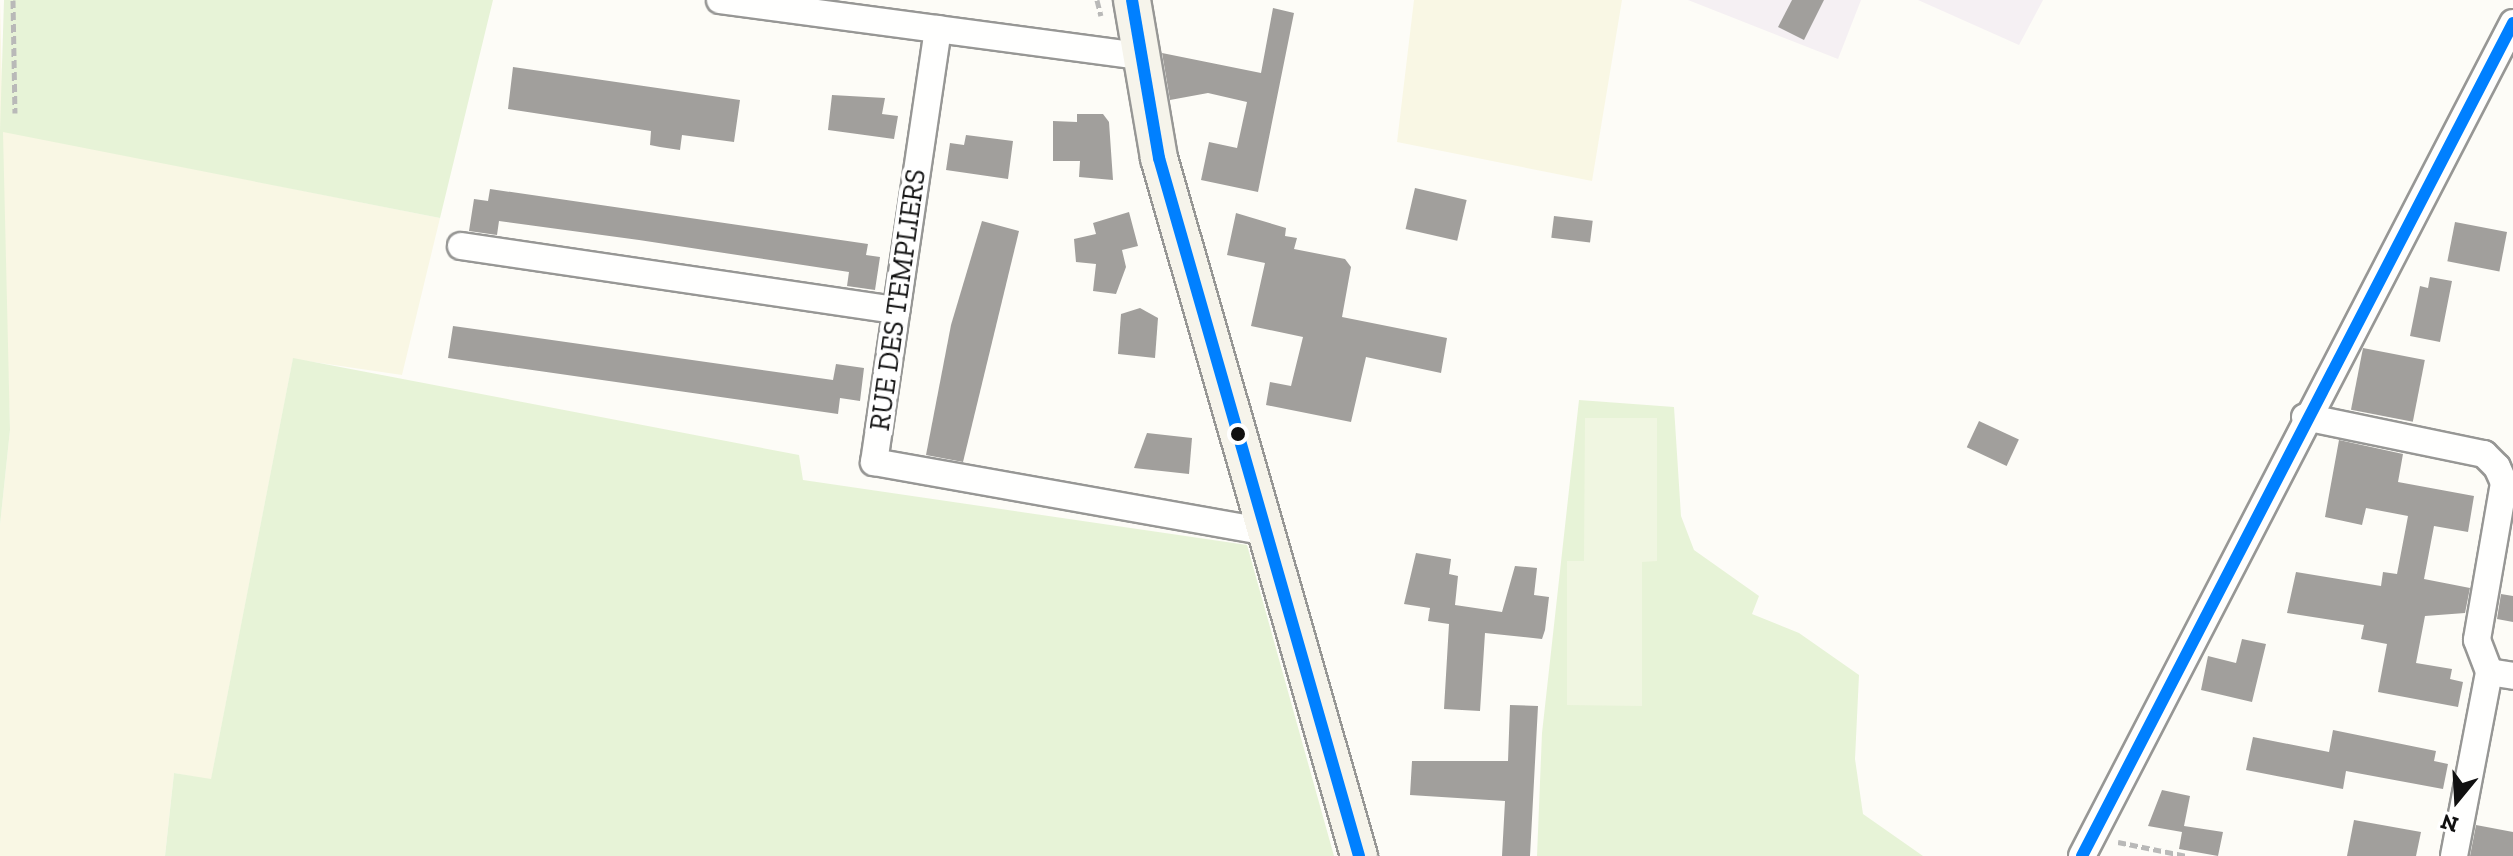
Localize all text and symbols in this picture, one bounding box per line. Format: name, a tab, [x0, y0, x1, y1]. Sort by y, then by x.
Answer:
street label: RUE DES TEMPLIERS	[863, 167, 933, 433]
unlabelled marker	[1230, 426, 1246, 442]
north arrow	[2417, 760, 2497, 840]
text: N	[2437, 808, 2462, 839]

